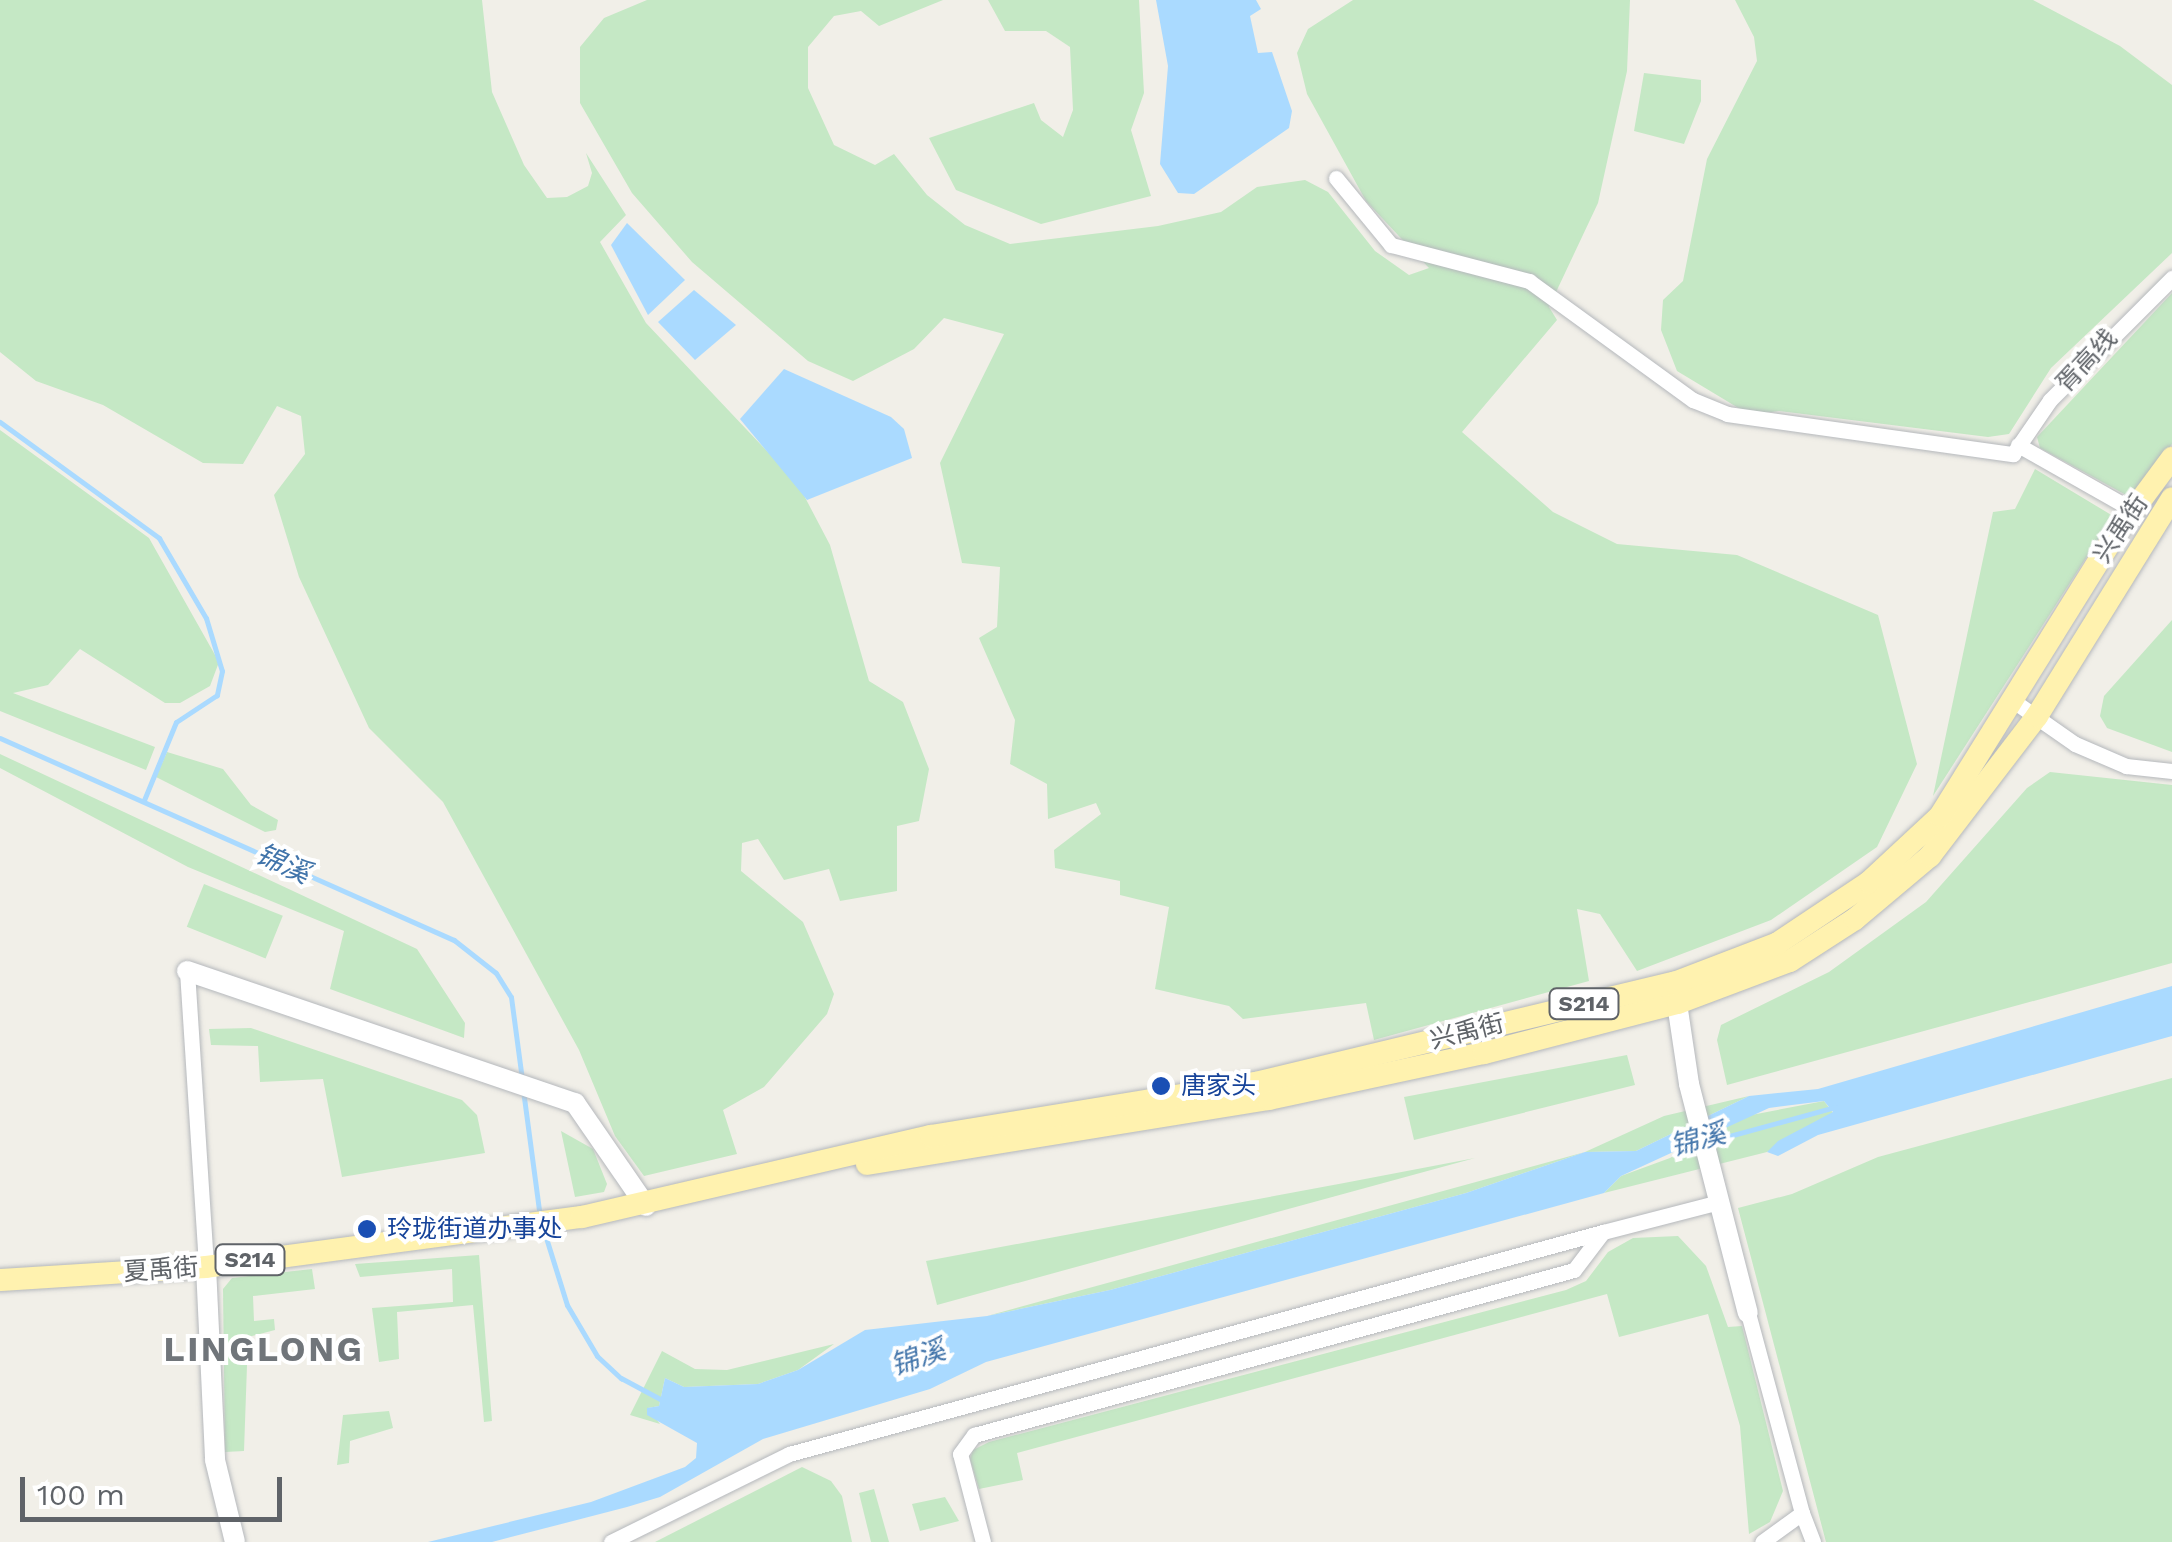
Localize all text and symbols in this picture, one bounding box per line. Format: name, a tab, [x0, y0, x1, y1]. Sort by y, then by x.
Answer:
street label: 胥高线	[2050, 323, 2124, 399]
street label: 兴禹街	[2088, 490, 2154, 568]
water label: 锦溪	[251, 837, 315, 891]
road number: S214	[1546, 987, 1622, 1021]
street label: 兴禹街	[1427, 1008, 1507, 1056]
place label: 唐家头	[1181, 1071, 1256, 1101]
marker: 唐家头	[1150, 1075, 1172, 1097]
water label: 锦溪	[1667, 1117, 1729, 1163]
place label: 玲珑街道办事处	[387, 1214, 562, 1244]
marker: 玲珑街道办事处	[356, 1218, 378, 1240]
road number: S214	[212, 1243, 288, 1277]
street label: 夏禹街	[123, 1252, 199, 1288]
district label: LINGLONG	[164, 1328, 364, 1370]
water label: 锦溪	[886, 1333, 950, 1383]
scale bar	[25, 1457, 288, 1519]
text: 100 m	[37, 1477, 125, 1512]

